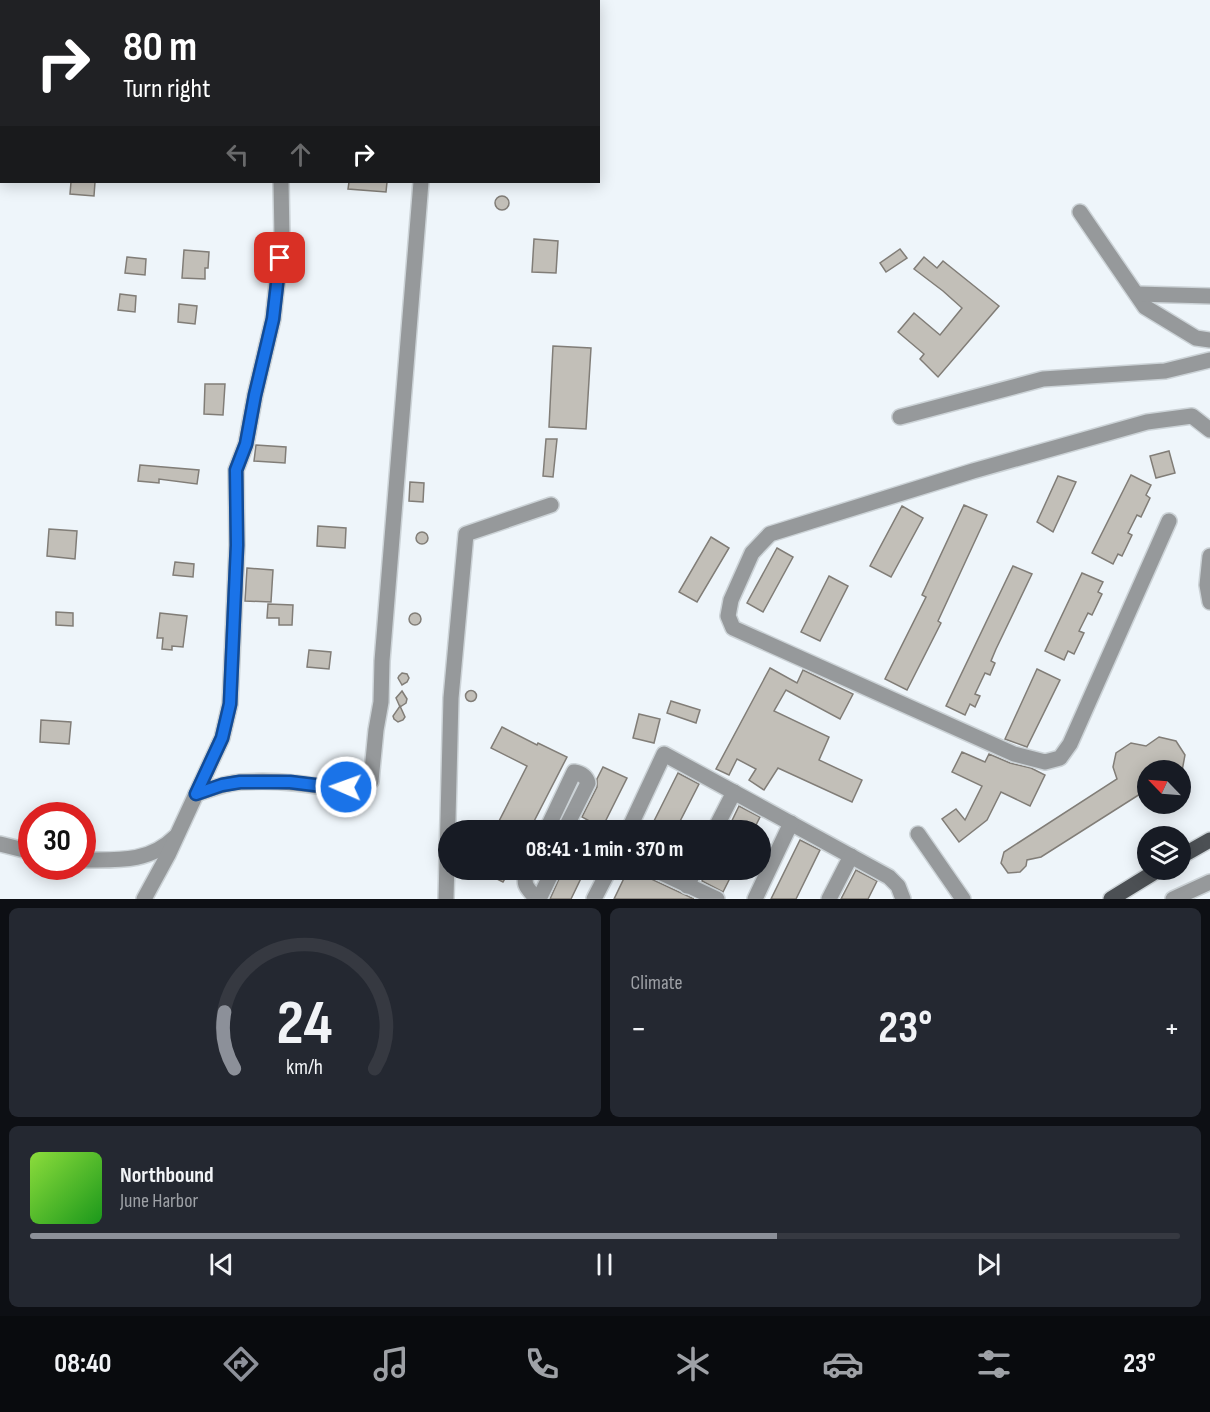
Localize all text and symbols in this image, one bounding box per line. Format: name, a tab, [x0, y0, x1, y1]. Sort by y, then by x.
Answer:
text: 80 m	[123, 22, 197, 73]
icon: right	[24, 24, 102, 102]
text: Turn right	[123, 73, 210, 105]
icon: left	[221, 138, 254, 171]
icon: ahead	[284, 138, 317, 171]
icon: right	[347, 138, 380, 171]
pin	[254, 232, 305, 283]
icon: arrive	[263, 241, 296, 274]
position arrow	[314, 755, 378, 819]
north arrow	[1137, 760, 1191, 814]
map controls	[1137, 760, 1191, 880]
speed limit sign: 30	[18, 802, 96, 880]
button: layers	[1137, 826, 1191, 880]
text: 08:41 · 1 min · 370 m	[526, 836, 683, 863]
text: Climate	[631, 971, 683, 995]
text: 24	[277, 987, 333, 1062]
text: 23°	[878, 1001, 932, 1056]
text: −	[631, 1009, 647, 1049]
text: +	[1164, 1009, 1180, 1049]
text: km/h	[286, 1056, 323, 1081]
text: Northbound	[120, 1162, 214, 1189]
text: June Harbor	[120, 1189, 198, 1213]
icon: previous	[205, 1248, 238, 1281]
icon: pause	[588, 1248, 621, 1281]
icon: next	[972, 1248, 1005, 1281]
icon: directions	[220, 1343, 262, 1385]
icon: music	[370, 1343, 412, 1385]
icon: phone	[521, 1343, 563, 1385]
icon: climate	[672, 1343, 714, 1385]
icon: car	[822, 1343, 864, 1385]
icon: filters	[973, 1343, 1015, 1385]
text: 08:40	[54, 1348, 111, 1380]
text: 23°	[1123, 1348, 1156, 1380]

